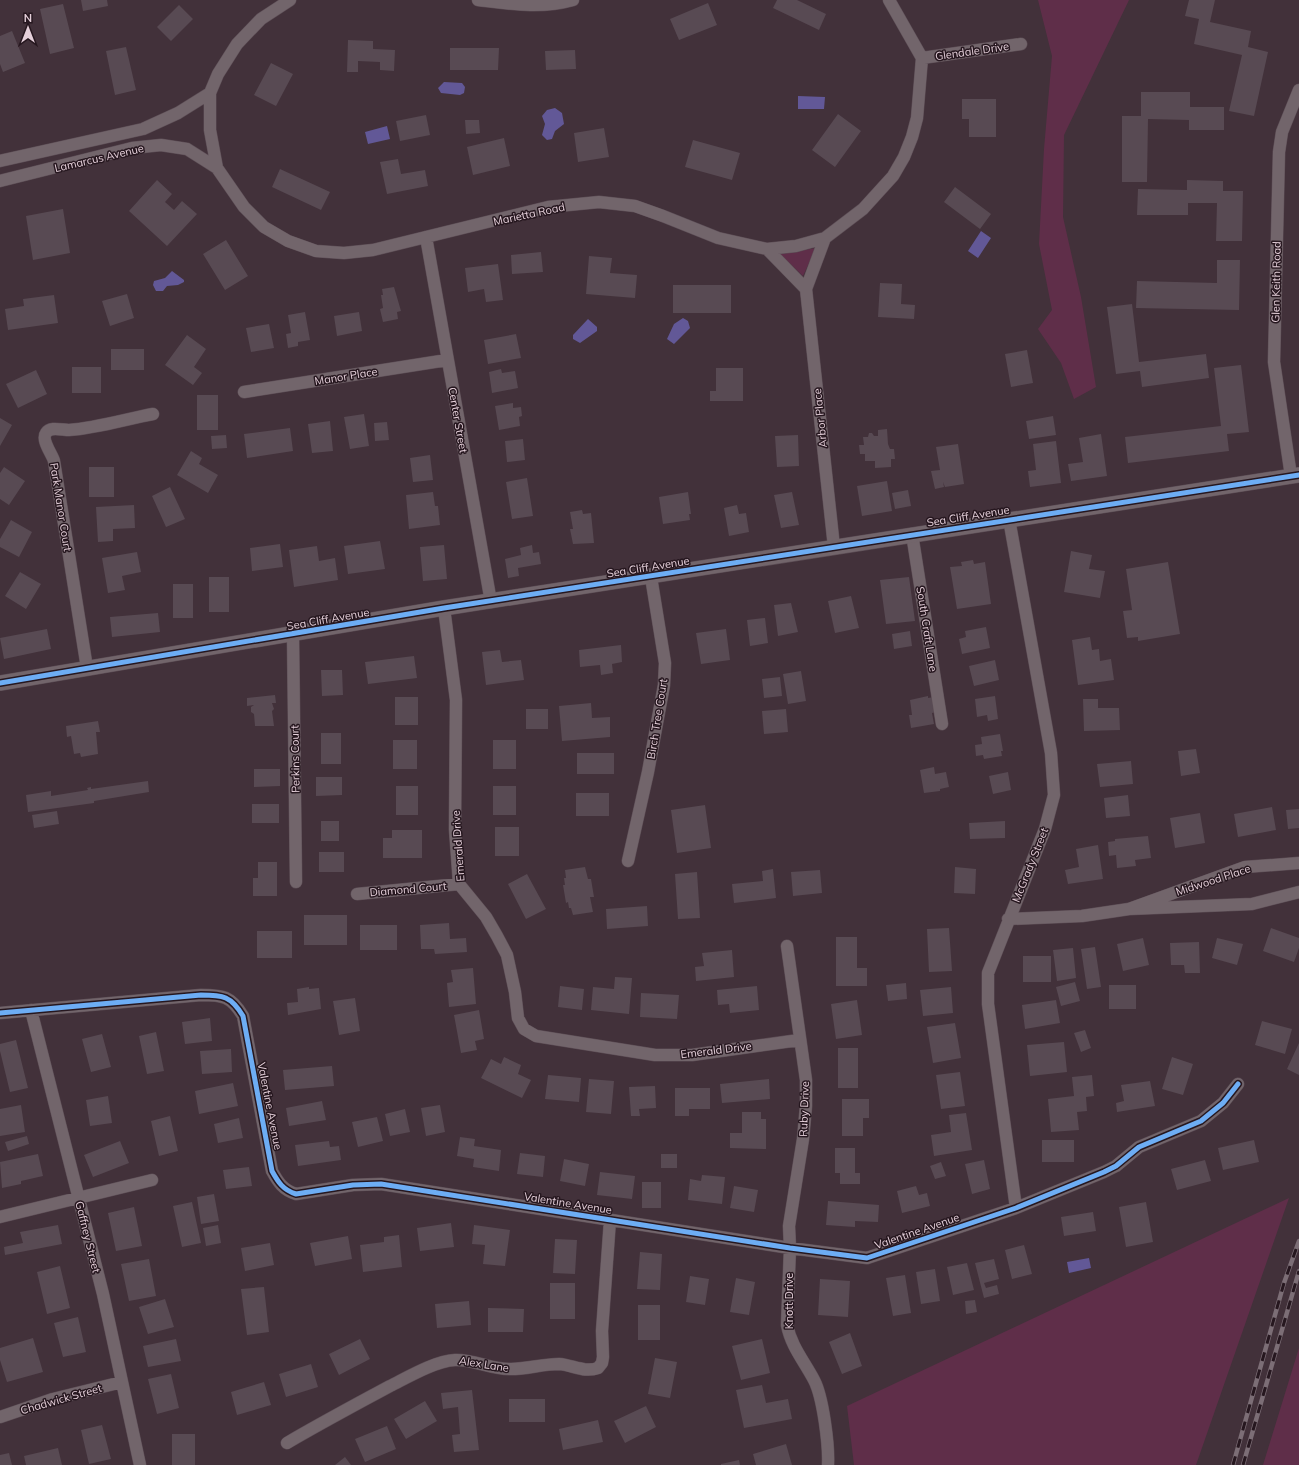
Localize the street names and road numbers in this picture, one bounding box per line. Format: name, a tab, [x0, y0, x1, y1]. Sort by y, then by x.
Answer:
street label: Glendale Drive	[934, 39, 1010, 63]
street label: Lamarcus Avenue	[53, 141, 145, 175]
street label: Marietta Road	[492, 200, 566, 228]
street label: Glen Keith Road	[1268, 241, 1284, 323]
street label: Manor Place	[314, 364, 378, 388]
street label: Center Street	[445, 386, 471, 454]
street label: Arbor Place	[810, 388, 830, 448]
street label: Park Manor Court	[47, 462, 75, 552]
street label: Sea Cliff Avenue	[926, 503, 1010, 529]
street label: Sea Cliff Avenue	[606, 554, 690, 580]
street label: South Craft Lane	[913, 585, 941, 673]
street label: Sea Cliff Avenue	[286, 605, 370, 633]
street label: Birch Tree Court	[644, 678, 670, 760]
street label: Perkins Court	[287, 725, 303, 793]
street label: Emerald Drive	[449, 810, 467, 882]
street label: McGrady Street	[1009, 826, 1051, 904]
street label: Midwood Place	[1174, 861, 1252, 899]
street label: Diamond Court	[369, 879, 447, 899]
street label: Emerald Drive	[680, 1039, 752, 1061]
street label: Valentine Avenue	[255, 1061, 285, 1151]
street label: Ruby Drive	[796, 1081, 812, 1137]
street label: Valentine Avenue	[523, 1189, 613, 1217]
street label: Gaffney Street	[72, 1200, 104, 1274]
street label: Valentine Avenue	[873, 1210, 961, 1252]
street label: Knott Drive	[782, 1273, 796, 1329]
street label: Alex Lane	[458, 1353, 510, 1375]
street label: Chadwick Street	[19, 1381, 103, 1417]

